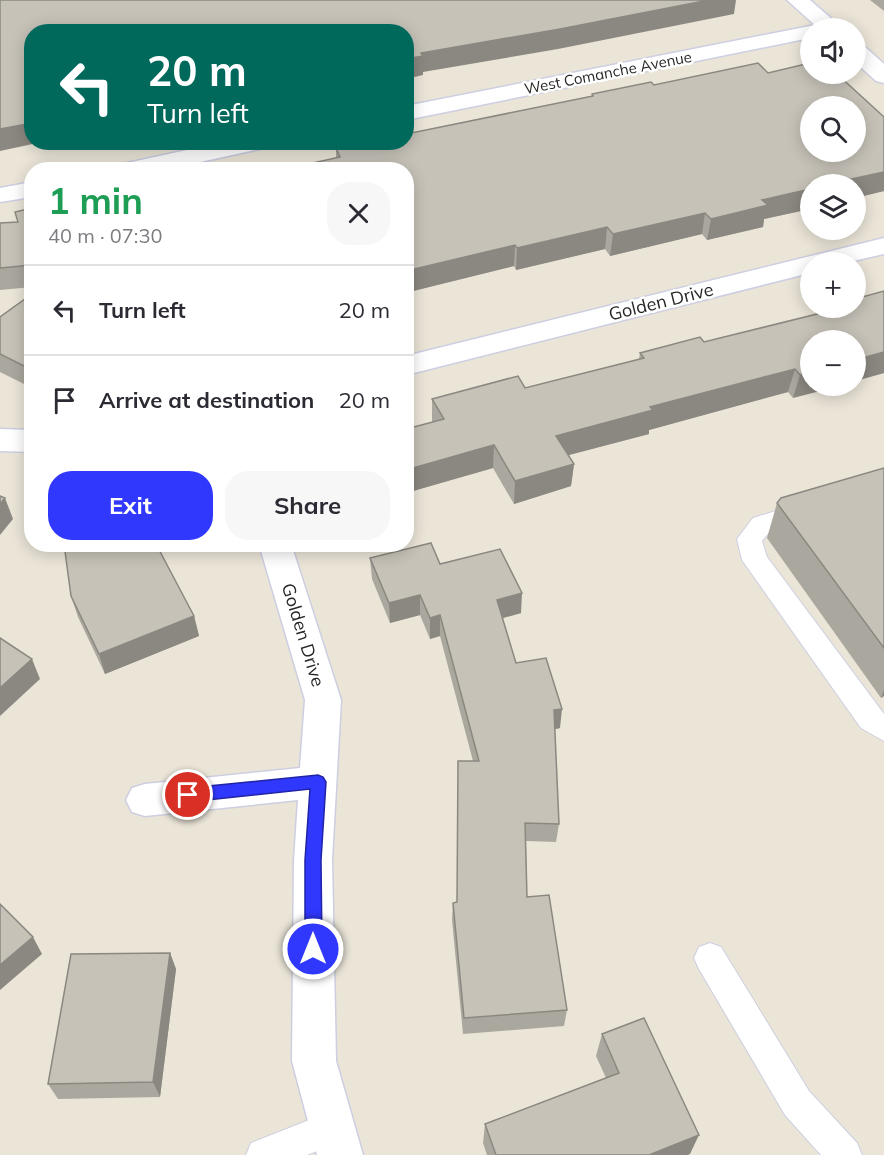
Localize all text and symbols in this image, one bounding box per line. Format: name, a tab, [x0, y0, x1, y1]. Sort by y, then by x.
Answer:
map controls	[800, 18, 866, 396]
button: sound	[800, 18, 866, 84]
text: 20 m	[147, 44, 247, 97]
street label: West Comanche Avenue	[523, 47, 693, 98]
icon: left	[48, 48, 126, 126]
text: Turn left	[147, 96, 249, 130]
button: search	[800, 96, 866, 162]
button: layers	[800, 174, 866, 240]
text: 1 min	[48, 178, 143, 223]
button: close	[327, 182, 390, 245]
text: 40 m · 07:30	[48, 223, 162, 248]
button: +	[800, 252, 866, 318]
street label: Golden Drive	[606, 277, 716, 326]
icon: left	[48, 294, 81, 327]
text: Turn left	[99, 296, 186, 324]
text: 20 m	[339, 296, 390, 324]
button: −	[800, 330, 866, 396]
icon: arrive	[48, 384, 81, 417]
text: Arrive at destination	[99, 386, 314, 414]
text: 20 m	[339, 386, 390, 414]
button: Exit	[48, 471, 213, 540]
button: Share	[225, 471, 390, 540]
street label: Golden Drive	[277, 580, 330, 689]
pin	[162, 769, 213, 820]
icon: arrive	[171, 778, 204, 811]
position arrow	[281, 917, 345, 981]

